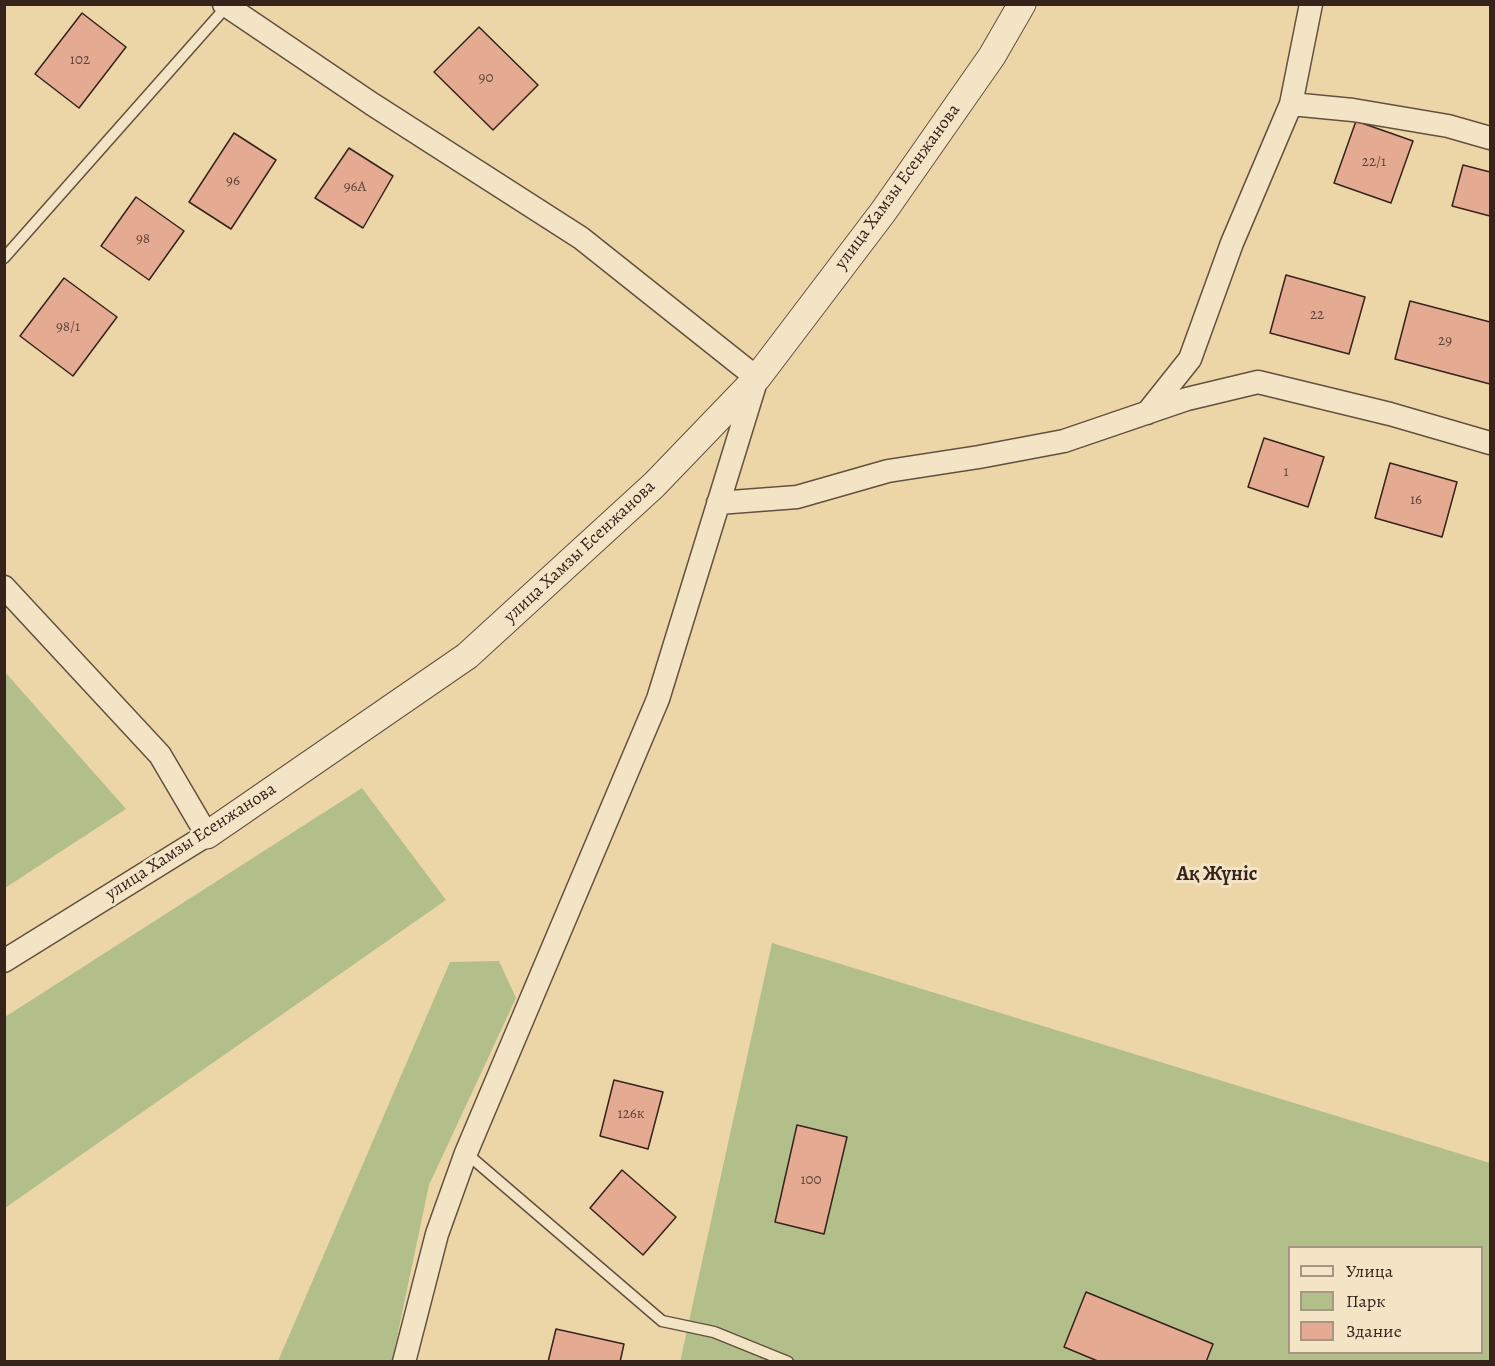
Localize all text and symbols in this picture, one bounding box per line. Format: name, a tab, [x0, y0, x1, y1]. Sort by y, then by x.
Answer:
house number: 102	[70, 51, 90, 69]
house number: 90	[479, 69, 493, 87]
street label: улица Хамзы Есенжанова	[831, 100, 965, 274]
house number: 22/1	[1362, 153, 1386, 171]
house number: 96	[226, 172, 240, 190]
house number: 96А	[344, 178, 366, 196]
house number: 98	[136, 230, 150, 248]
house number: 22	[1310, 306, 1324, 324]
house number: 98/1	[56, 318, 80, 336]
house number: 29	[1438, 332, 1452, 350]
house number: 1	[1283, 463, 1289, 481]
street label: улица Хамзы Есенжанова	[500, 476, 660, 628]
house number: 16	[1410, 491, 1422, 509]
street label: улица Хамзы Есенжанова	[102, 779, 280, 905]
district label: Ақ Жүніс	[1177, 863, 1257, 887]
house number: 126к	[618, 1105, 644, 1123]
house number: 100	[800, 1171, 822, 1189]
legend	[1288, 1246, 1483, 1354]
text: Улица	[1346, 1259, 1393, 1283]
text: Парк	[1346, 1289, 1386, 1313]
text: Здание	[1346, 1319, 1402, 1343]

